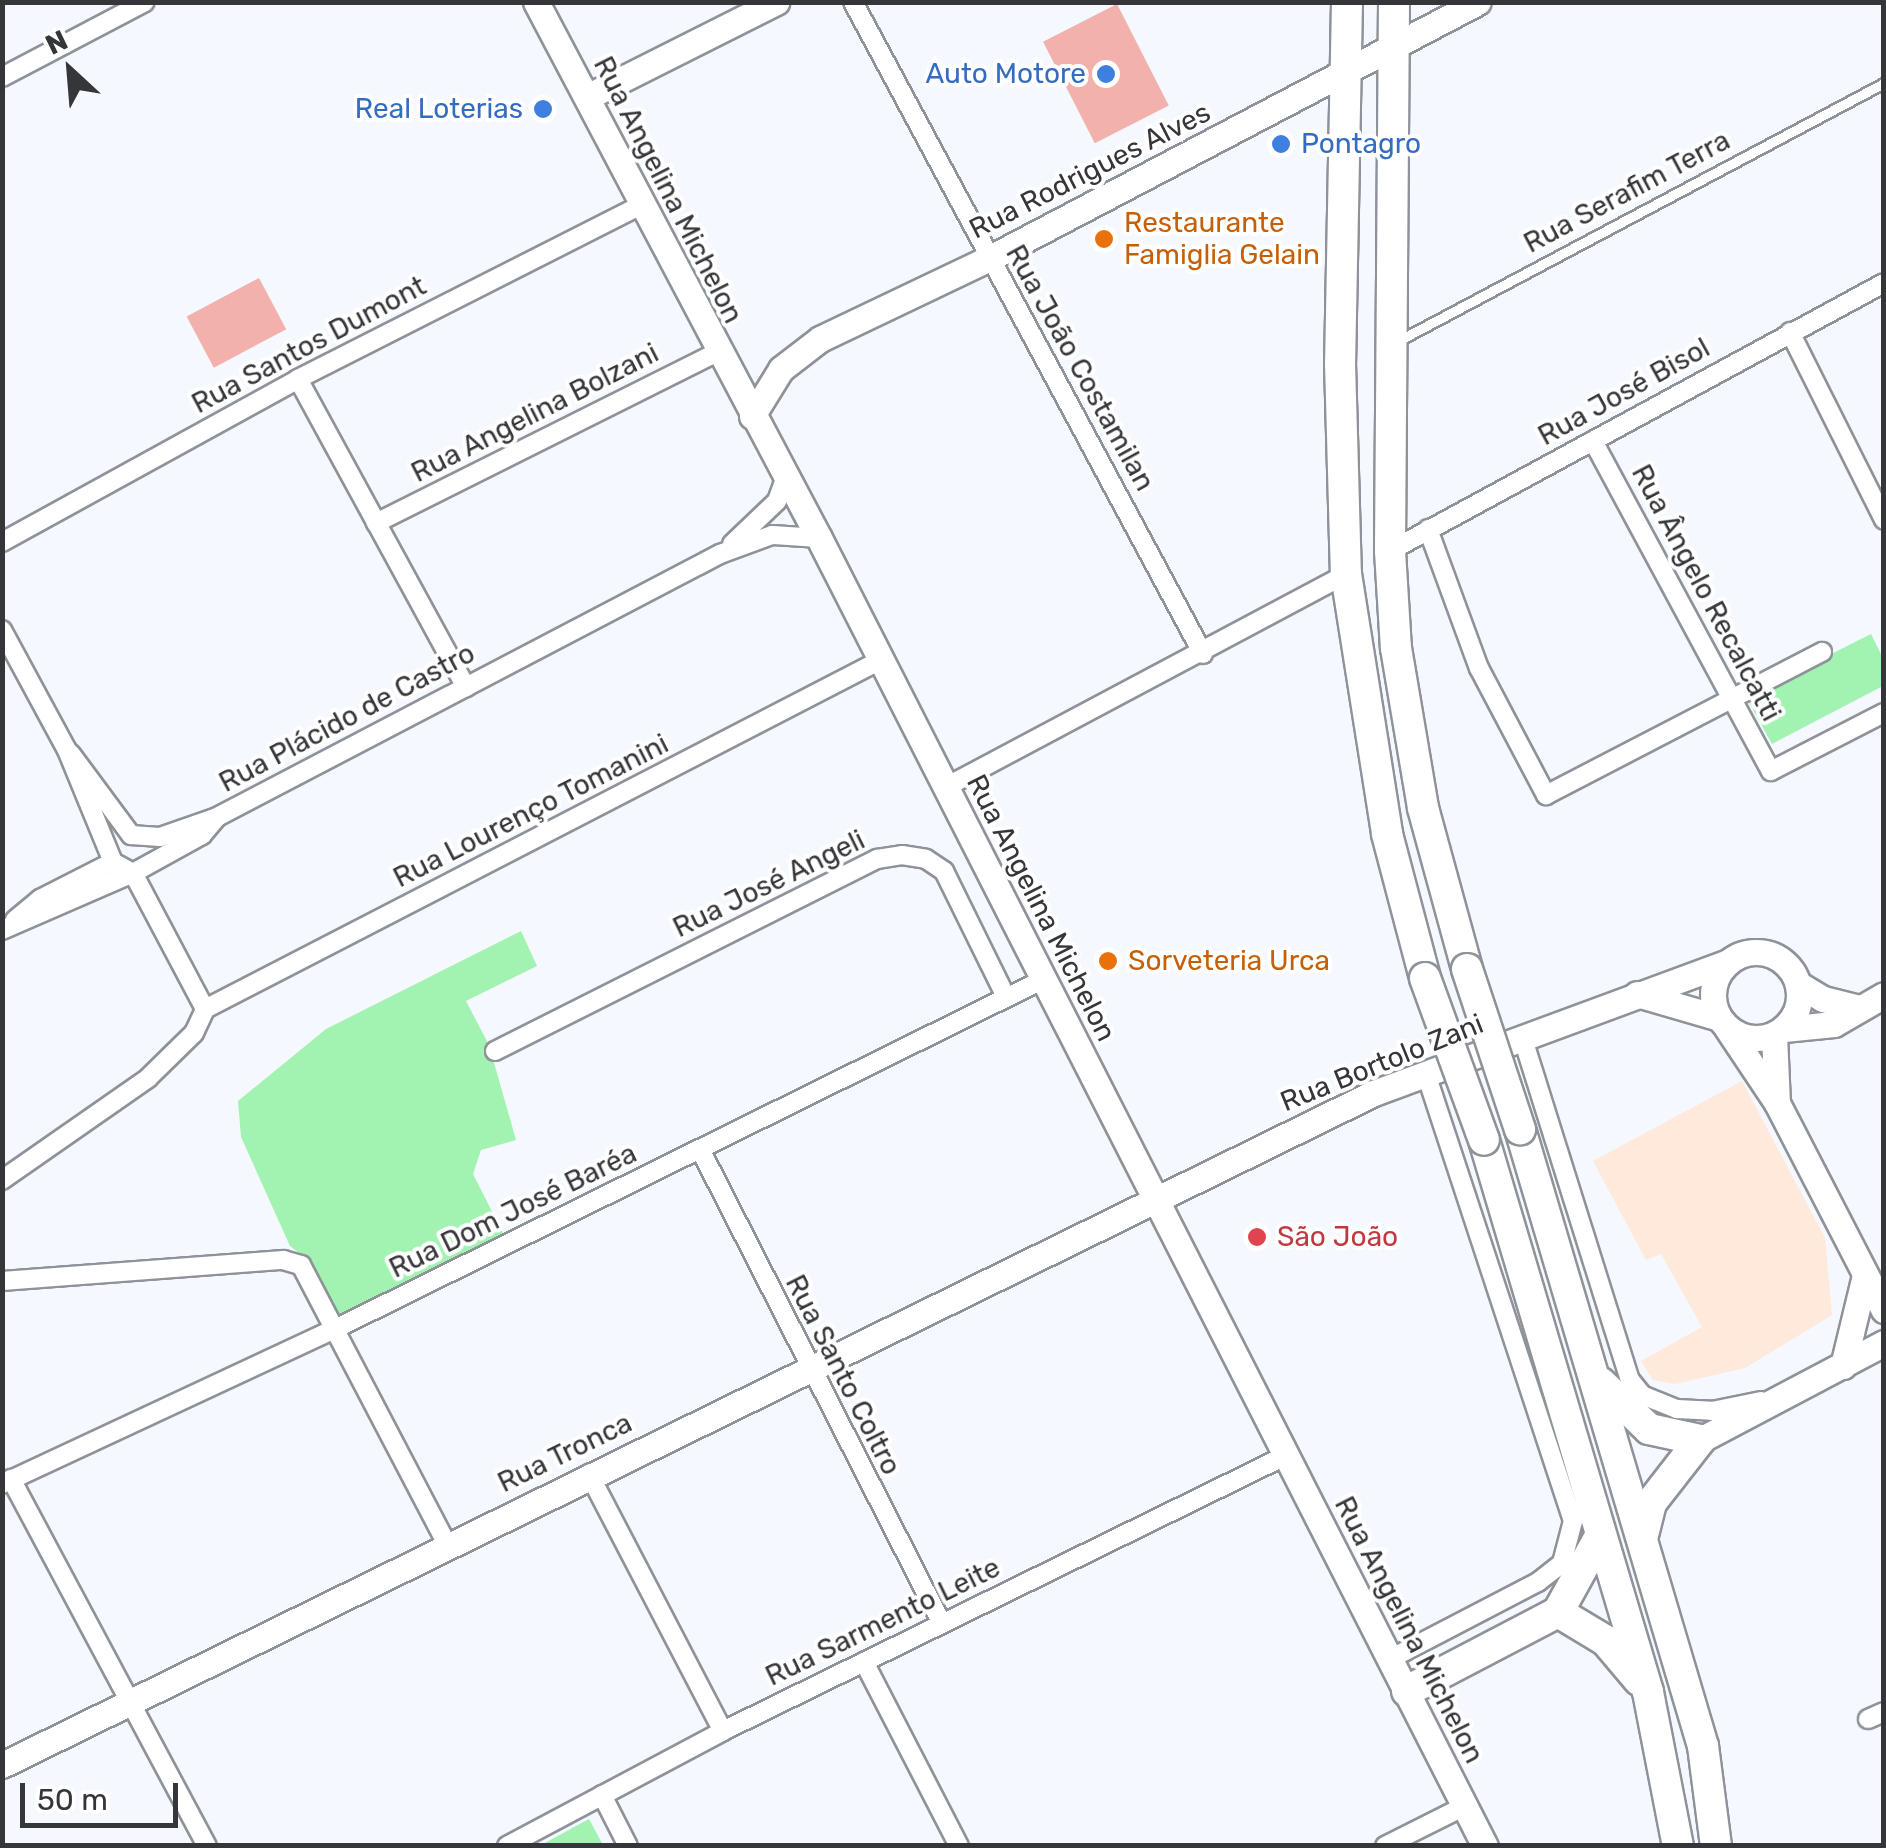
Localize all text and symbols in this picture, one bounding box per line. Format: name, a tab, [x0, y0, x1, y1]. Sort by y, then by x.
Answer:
north arrow	[20, 20, 120, 120]
text: N	[40, 23, 73, 62]
street label: Rua Angelina Michelon	[586, 51, 750, 329]
place label: Auto Motore	[925, 57, 1086, 91]
marker: Auto Motore	[1095, 63, 1117, 85]
place label: Real Loterias	[355, 92, 523, 126]
street label: Rua Rodrigues Alves	[964, 95, 1216, 247]
marker: Real Loterias	[532, 98, 554, 120]
street label: Rua Serafim Terra	[1518, 123, 1736, 261]
place label: Pontagro	[1301, 127, 1421, 161]
marker: Pontagro	[1270, 133, 1292, 155]
place label: Restaurante Famiglia Gelain	[1124, 206, 1320, 272]
marker: Restaurante Famiglia Gelain	[1093, 228, 1115, 250]
street label: Rua João Costamilan	[998, 239, 1162, 497]
street label: Rua Santos Dumont	[186, 269, 432, 421]
street label: Rua José Bisol	[1532, 331, 1716, 453]
street label: Rua Angelina Bolzani	[406, 336, 664, 490]
street label: Rua Ângelo Recalcatti	[1624, 459, 1788, 727]
street label: Rua Plácido de Castro	[214, 636, 480, 800]
street label: Rua Lourenço Tomanini	[388, 727, 674, 895]
street label: Rua Angelina Michelon	[959, 769, 1123, 1047]
street label: Rua José Angeli	[667, 823, 871, 945]
place label: Sorveteria Urca	[1128, 944, 1330, 978]
marker: Sorveteria Urca	[1097, 950, 1119, 972]
street label: Rua Bortolo Zani	[1276, 1007, 1488, 1119]
street label: Rua Dom José Baréa	[384, 1137, 642, 1285]
place label: São João	[1277, 1220, 1398, 1254]
marker: São João	[1246, 1226, 1268, 1248]
street label: Rua Santo Coltro	[778, 1269, 908, 1481]
street label: Rua Tronca	[492, 1406, 638, 1500]
street label: Rua Angelina Michelon	[1327, 1491, 1491, 1769]
street label: Rua Sarmento Leite	[760, 1551, 1006, 1693]
scale bar	[25, 1763, 182, 1825]
text: 50 m	[37, 1782, 108, 1818]

